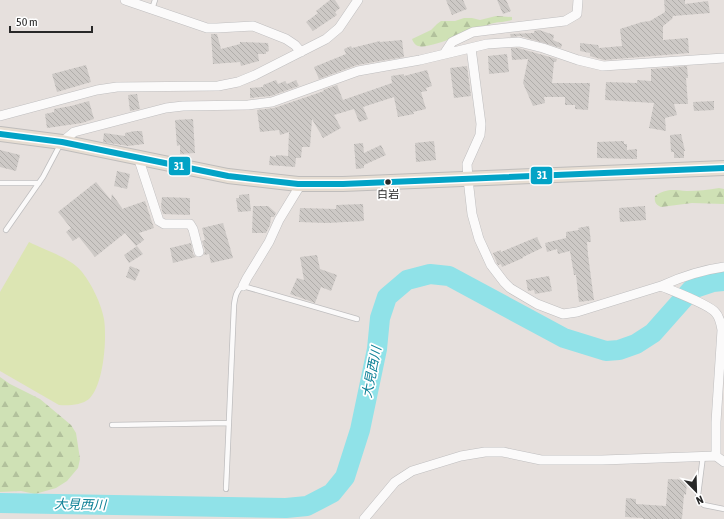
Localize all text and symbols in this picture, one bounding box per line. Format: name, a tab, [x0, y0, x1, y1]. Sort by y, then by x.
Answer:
scale bar	[10, 8, 92, 34]
text: 50 m	[16, 15, 38, 29]
line badge: 31	[168, 156, 191, 176]
text: 31	[174, 160, 184, 172]
line badge: 31	[530, 166, 553, 185]
text: 31	[537, 169, 547, 181]
marker: 白岩	[383, 177, 393, 187]
place label: 白岩	[377, 188, 399, 200]
water label: 大見西川	[359, 343, 384, 399]
north arrow	[676, 471, 716, 511]
text: N	[695, 493, 705, 507]
water label: 大見西川	[54, 497, 108, 512]

